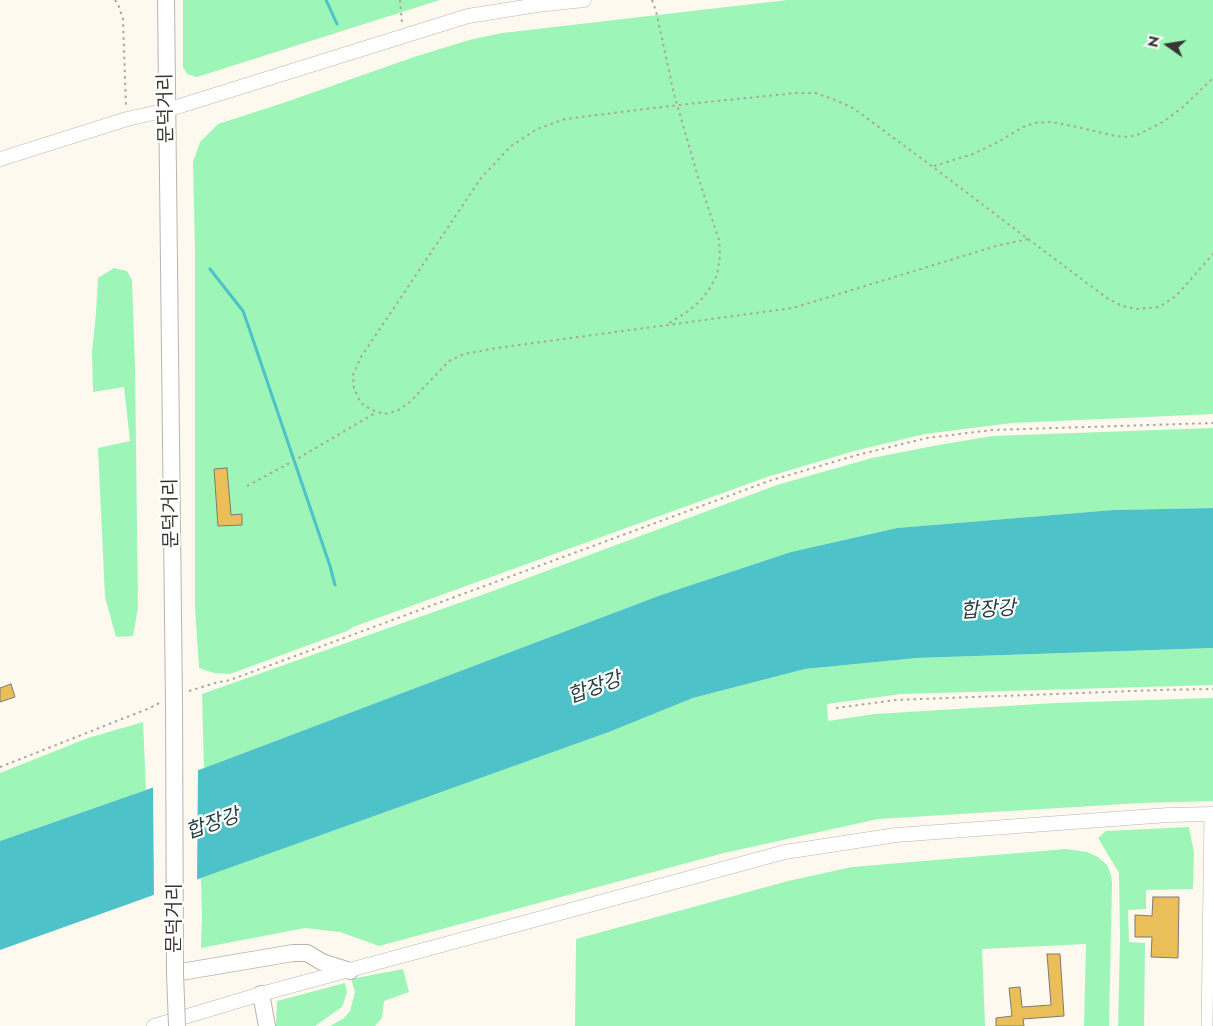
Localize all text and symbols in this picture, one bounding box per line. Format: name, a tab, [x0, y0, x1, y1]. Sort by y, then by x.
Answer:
north arrow	[1143, 20, 1193, 70]
text: N	[1142, 34, 1164, 49]
street label: 문덕거리	[155, 73, 179, 143]
street label: 문덕거리	[160, 478, 184, 548]
water label: 합장강	[960, 597, 1016, 625]
water label: 합장강	[565, 668, 625, 710]
water label: 합장강	[183, 805, 243, 845]
street label: 문덕거리	[164, 883, 186, 953]

